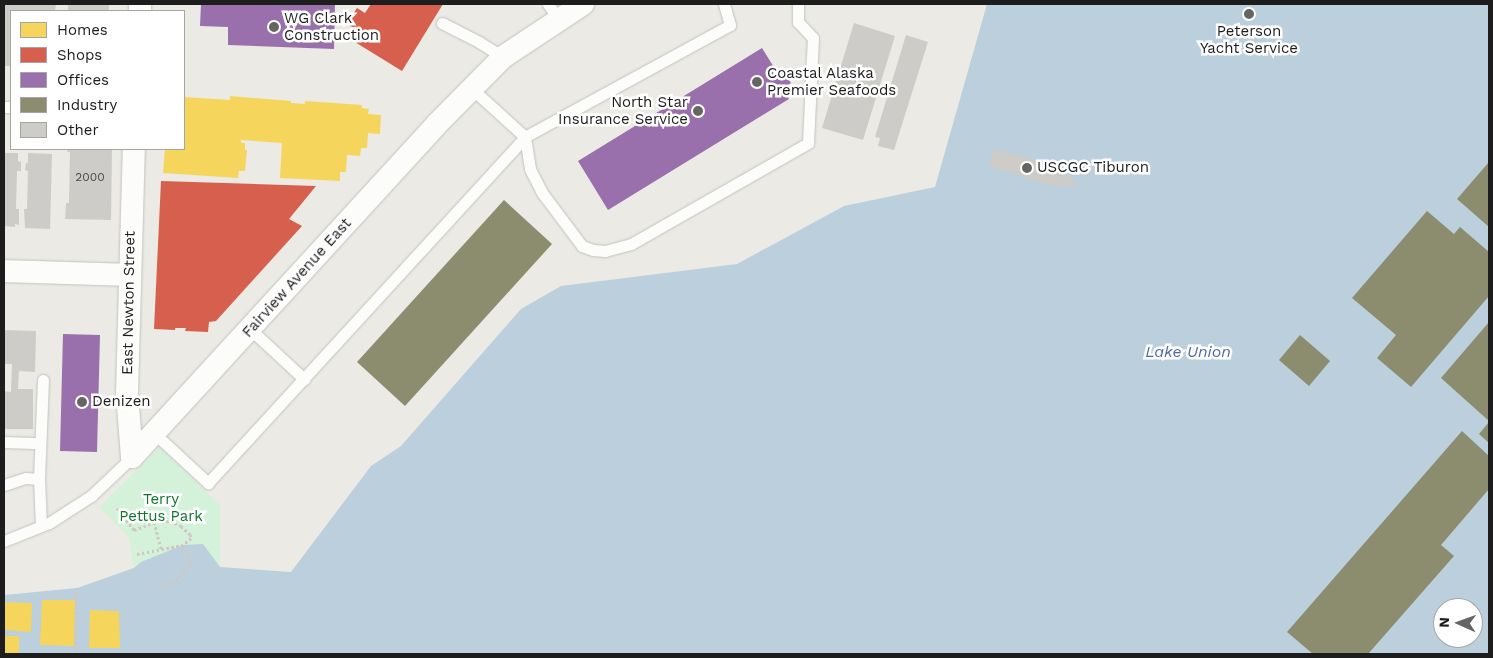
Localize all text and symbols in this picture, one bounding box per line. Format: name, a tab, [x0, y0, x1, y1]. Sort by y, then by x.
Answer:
marker: Peterson Yacht Service	[1243, 8, 1255, 20]
place label: WG Clark Construction	[284, 9, 379, 44]
legend	[10, 10, 185, 150]
text: Homes	[57, 21, 108, 39]
marker: WG Clark Construction	[268, 21, 280, 33]
place label: Peterson Yacht Service	[1200, 22, 1298, 57]
text: Shops	[57, 46, 102, 64]
place label: Coastal Alaska Premier Seafoods	[767, 64, 897, 99]
text: Offices	[57, 71, 109, 89]
marker: Coastal Alaska Premier Seafoods	[751, 76, 763, 88]
place label: North Star Insurance Service	[558, 93, 688, 128]
text: Industry	[57, 96, 117, 114]
marker: North Star Insurance Service	[692, 105, 704, 117]
text: Other	[57, 121, 99, 139]
place label: USCGC Tiburon	[1037, 159, 1149, 177]
marker: USCGC Tiburon	[1021, 162, 1033, 174]
house number: 2000	[75, 171, 105, 185]
street label: Fairview Avenue East	[238, 214, 356, 342]
street label: East Newton Street	[119, 231, 139, 375]
water label: Lake Union	[1145, 342, 1231, 362]
place label: Denizen	[92, 393, 151, 411]
marker: Denizen	[76, 396, 88, 408]
park label: Terry Pettus Park	[119, 490, 203, 525]
north arrow	[1433, 598, 1483, 648]
text: N	[1436, 617, 1452, 628]

